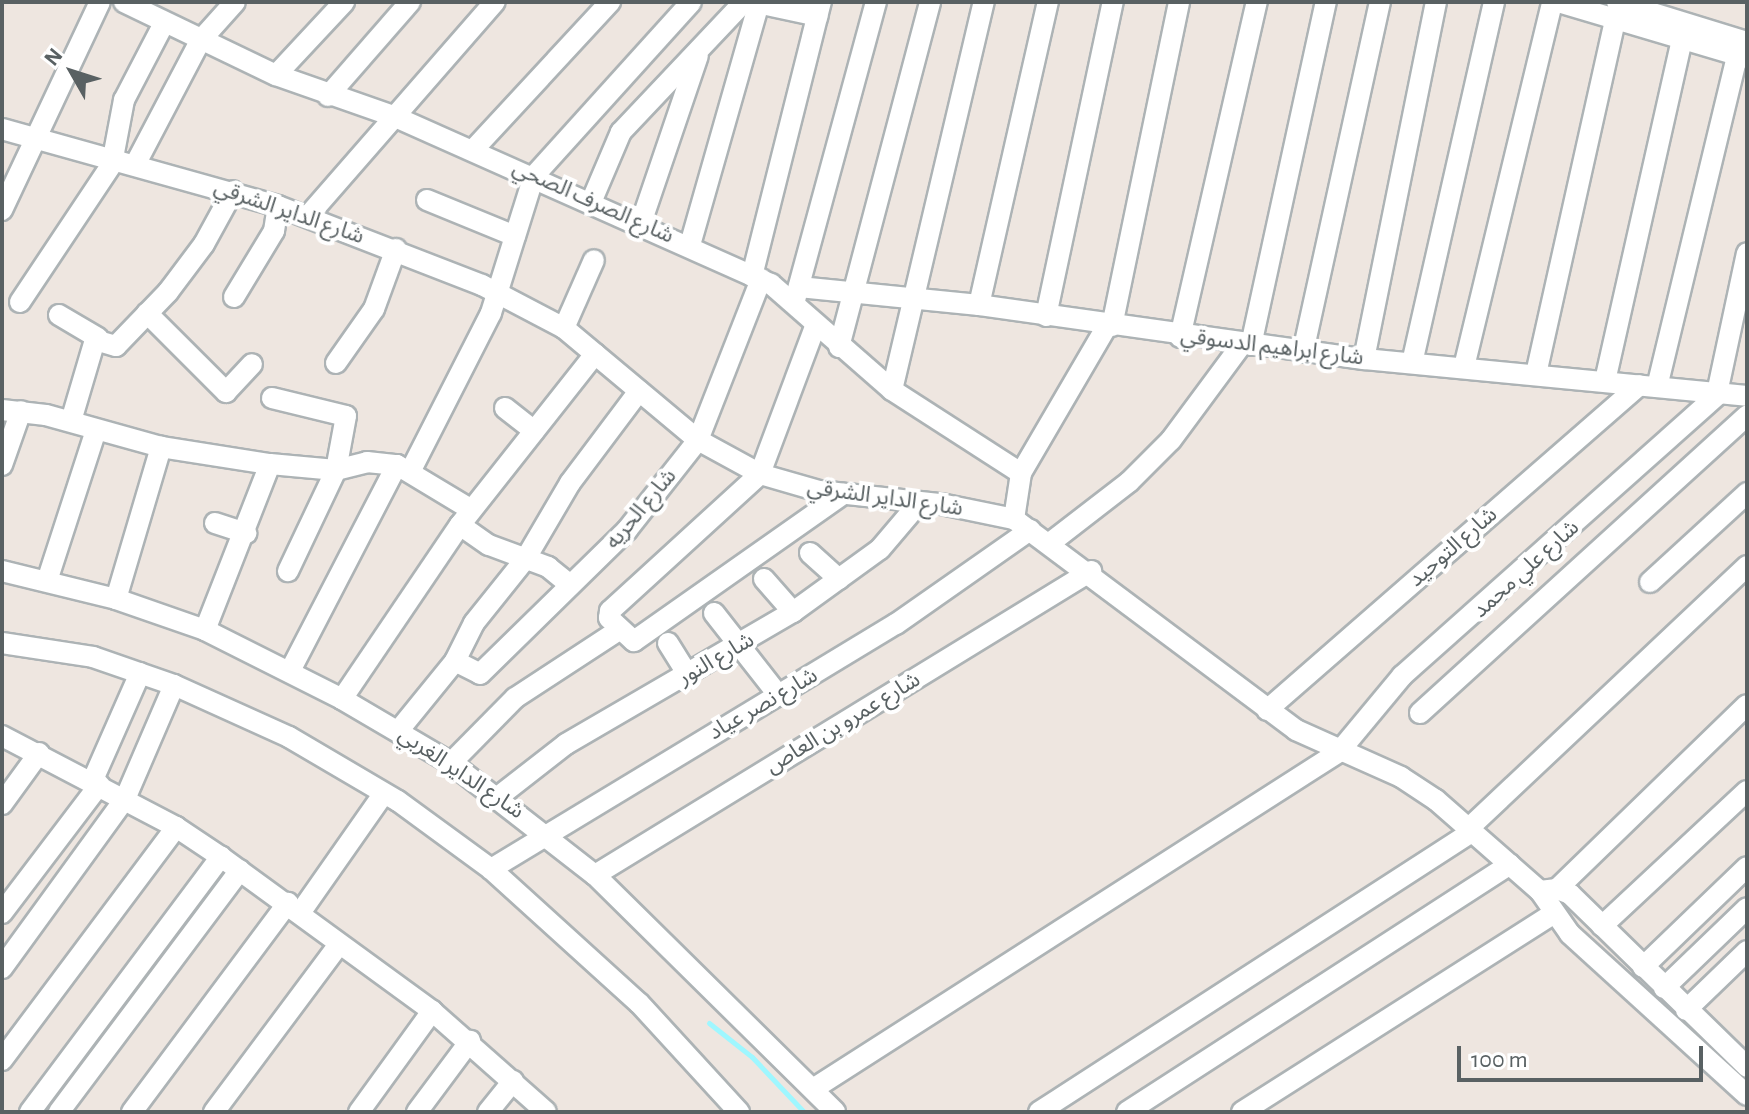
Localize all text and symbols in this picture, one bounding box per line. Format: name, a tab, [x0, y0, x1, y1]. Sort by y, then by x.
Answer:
north arrow	[32, 32, 112, 112]
text: N	[40, 44, 67, 70]
street label: شارع الصرف الصحي	[508, 155, 678, 249]
street label: شارع الداير الشرقي	[210, 174, 368, 250]
street label: شارع ابراهيم الدسوقي	[1179, 323, 1365, 371]
street label: شارع الحريه	[600, 463, 682, 555]
street label: شارع الداير الشرقي	[805, 474, 965, 522]
street label: شارع التوحيد	[1403, 501, 1503, 593]
street label: شارع علي محمد	[1467, 514, 1585, 624]
street label: شارع النور	[673, 627, 759, 691]
street label: شارع نصر عياد	[704, 662, 822, 746]
street label: شارع عمرو بن العاص	[761, 666, 925, 780]
street label: شارع الداير الغربي	[393, 721, 529, 825]
scale bar	[1461, 1030, 1707, 1080]
text: 100 m	[1471, 1048, 1528, 1072]

